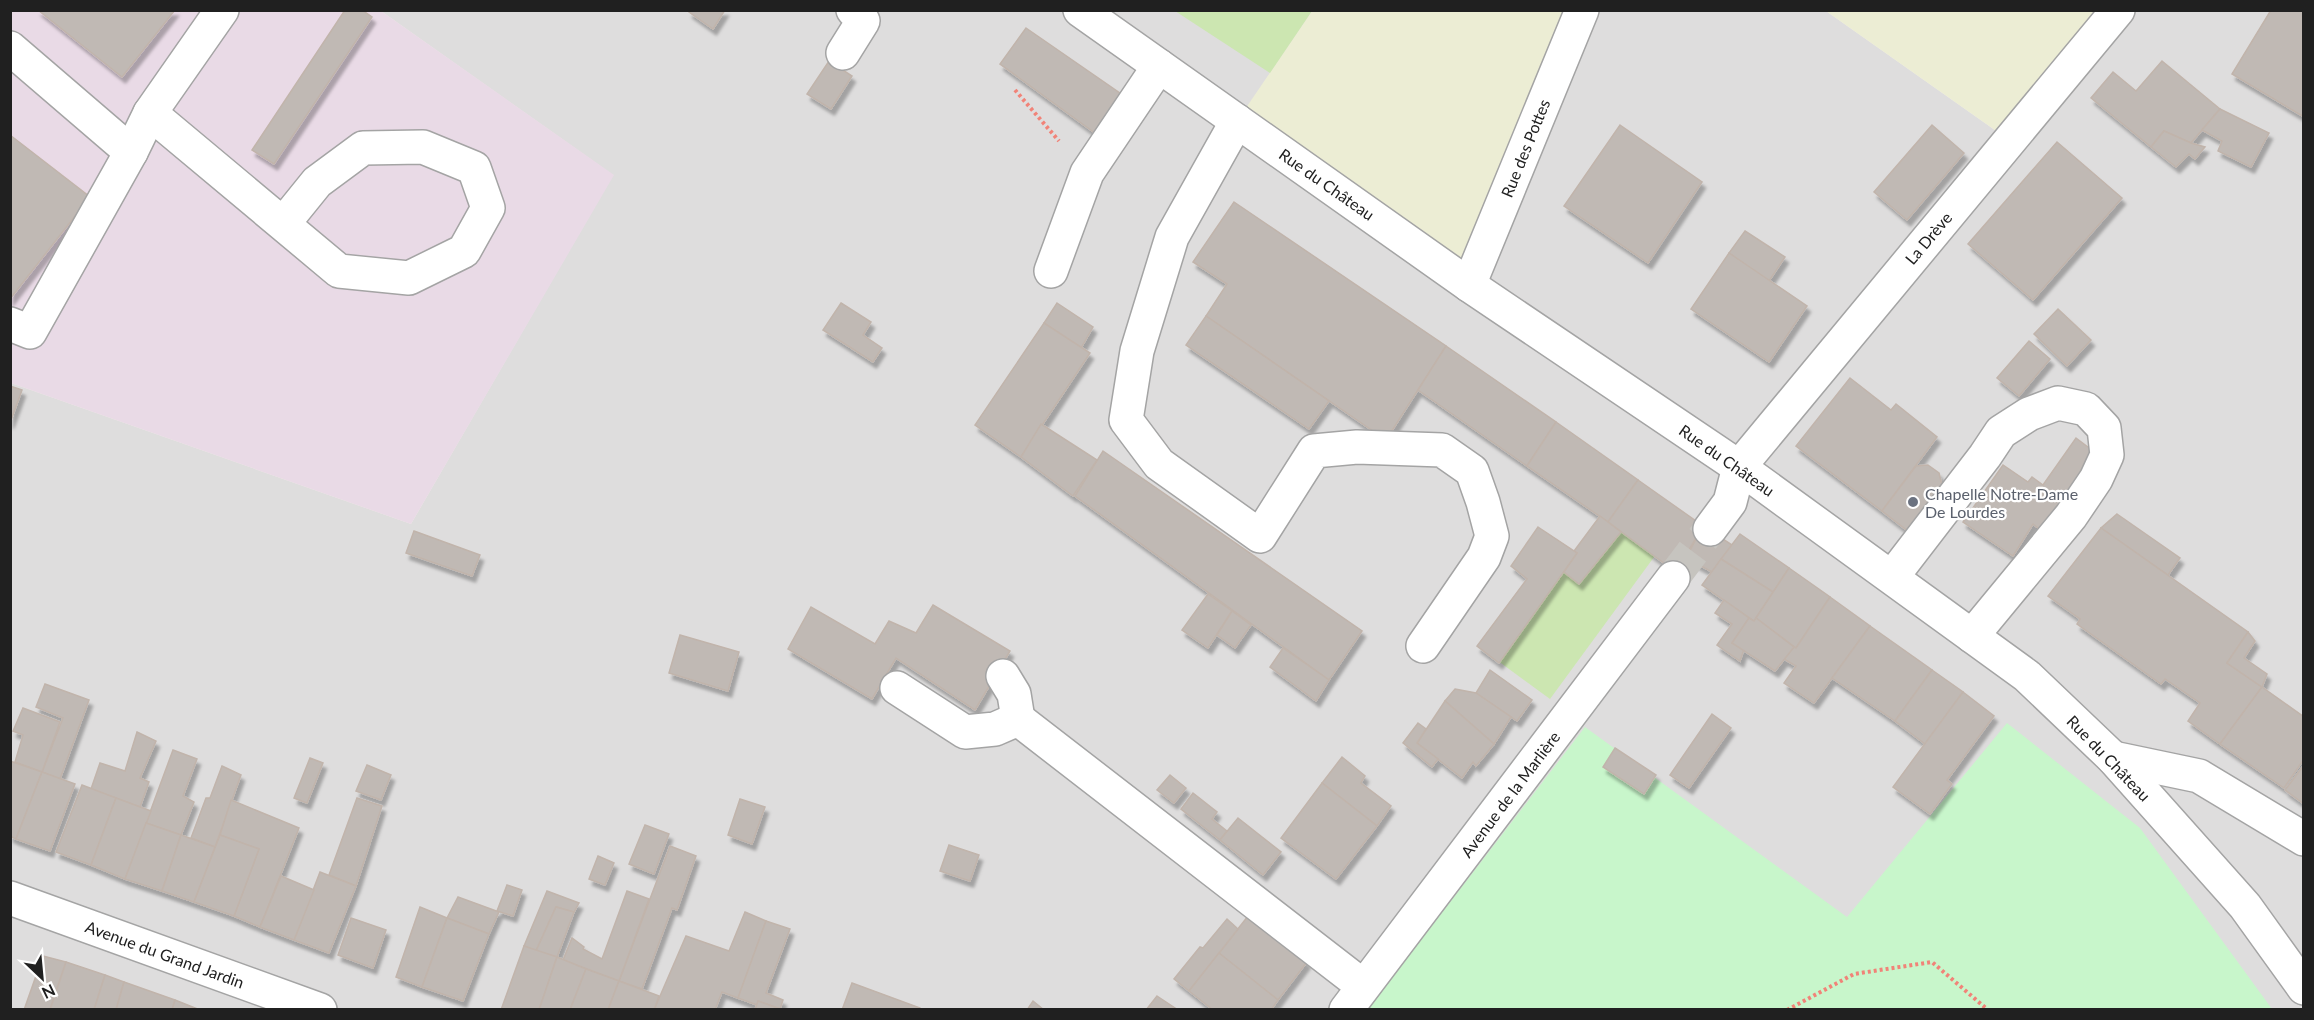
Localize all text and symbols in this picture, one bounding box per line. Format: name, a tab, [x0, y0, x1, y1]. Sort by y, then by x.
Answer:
street label: Rue des Pottes	[1497, 96, 1553, 200]
street label: Rue du Château	[1276, 144, 1378, 224]
street label: La Drève	[1901, 208, 1955, 268]
street label: Rue du Château	[1676, 420, 1778, 500]
place label: Chapelle Notre-Dame De Lourdes	[1925, 484, 2078, 521]
marker: Chapelle Notre-Dame De Lourdes	[1906, 495, 1920, 509]
street label: Rue du Château	[2063, 711, 2155, 805]
street label: Avenue de la Marlière	[1456, 727, 1564, 861]
street label: Avenue du Grand Jardin	[83, 916, 247, 992]
north arrow	[12, 948, 72, 1008]
text: N	[39, 981, 58, 1003]

